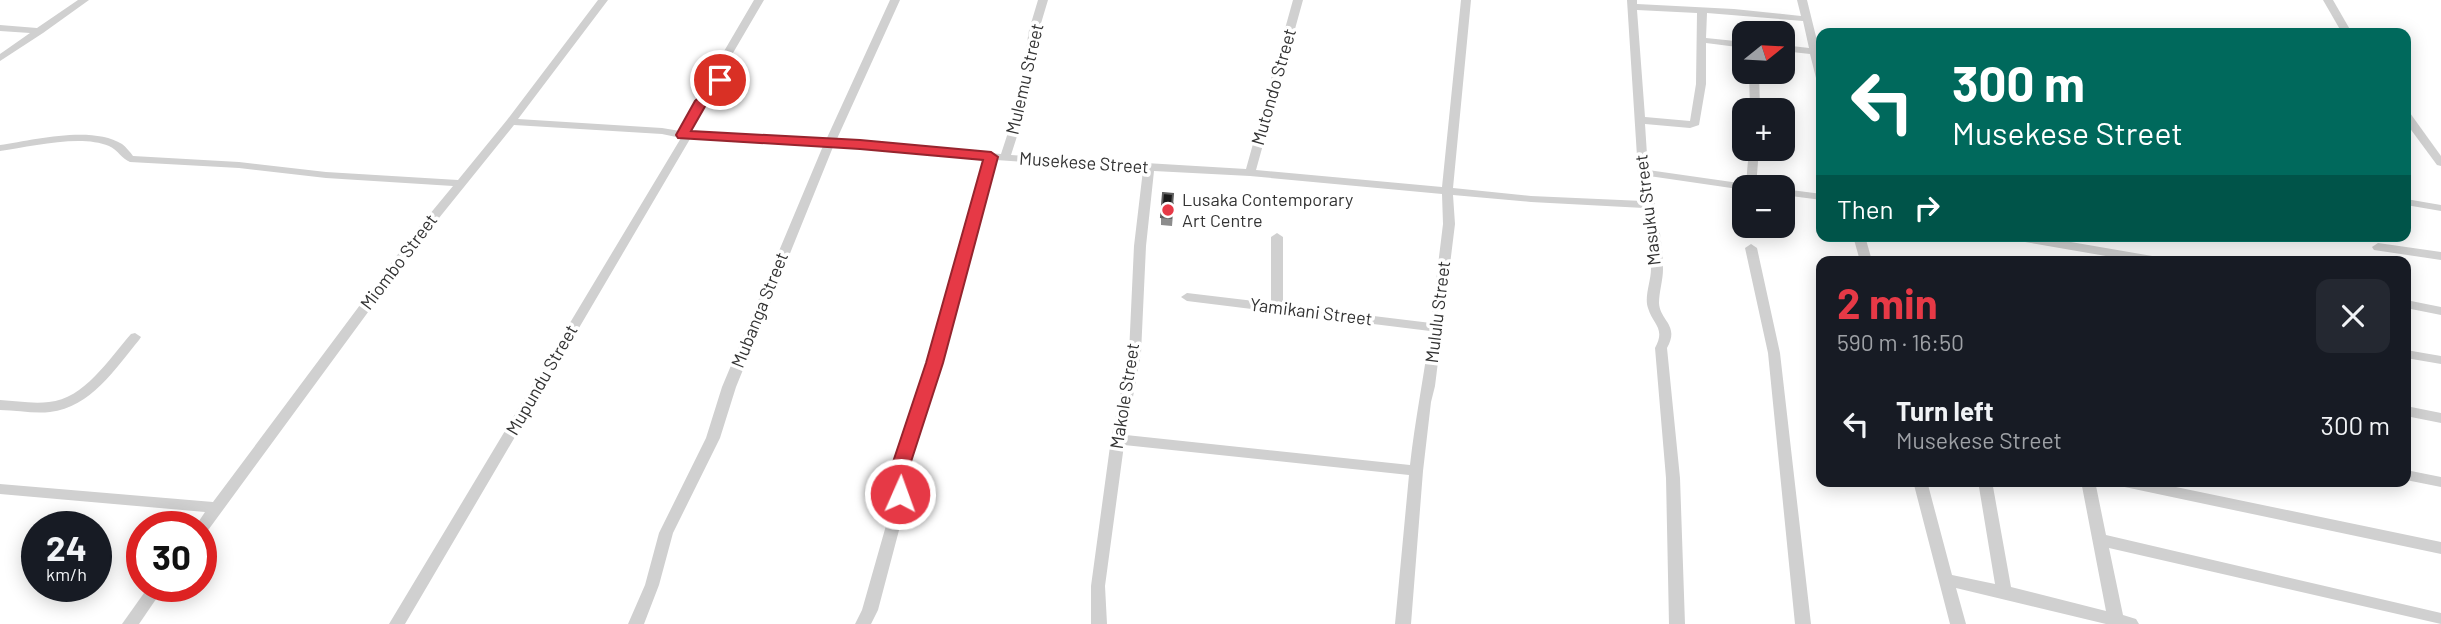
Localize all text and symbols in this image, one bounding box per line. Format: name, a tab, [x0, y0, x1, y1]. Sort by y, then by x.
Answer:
street label: Mulemu Street	[1001, 21, 1048, 137]
north arrow	[1732, 21, 1796, 84]
map controls	[1732, 21, 1795, 238]
street label: Mutondo Street	[1246, 26, 1300, 148]
pin	[690, 50, 750, 110]
text: 300 m	[1952, 53, 2085, 112]
icon: left	[1837, 56, 1928, 147]
icon: arrive	[701, 61, 739, 99]
button: +	[1732, 98, 1795, 161]
text: Musekese Street	[1952, 113, 2183, 151]
street label: Musekese Street	[1019, 146, 1150, 178]
street label: Masuku Street	[1629, 153, 1665, 267]
button: −	[1732, 175, 1795, 238]
place label: Lusaka Contemporary Art Centre	[1182, 188, 1353, 231]
icon: right	[1908, 189, 1946, 227]
text: Then	[1837, 193, 1894, 224]
marker: Lusaka Contemporary Art Centre	[1160, 202, 1176, 218]
street label: Miombo Street	[355, 209, 441, 314]
street label: Mubanga Street	[726, 249, 792, 371]
street label: Mululu Street	[1420, 259, 1454, 364]
text: 2 min	[1837, 277, 1938, 327]
button: close	[2316, 279, 2390, 353]
street label: Yamikani Street	[1249, 293, 1374, 329]
street label: Mupundu Street	[501, 320, 582, 439]
text: 590 m · 16:50	[1837, 328, 1964, 356]
street label: Makole Street	[1105, 341, 1143, 450]
text: Turn left	[1896, 395, 1994, 426]
icon: left	[1837, 405, 1875, 443]
text: 300 m	[2321, 409, 2390, 440]
text: Musekese Street	[1896, 426, 2062, 454]
position arrow	[863, 457, 937, 531]
speed limit sign: 30	[126, 511, 217, 602]
text: 24	[46, 526, 87, 568]
text: km/h	[46, 563, 87, 585]

